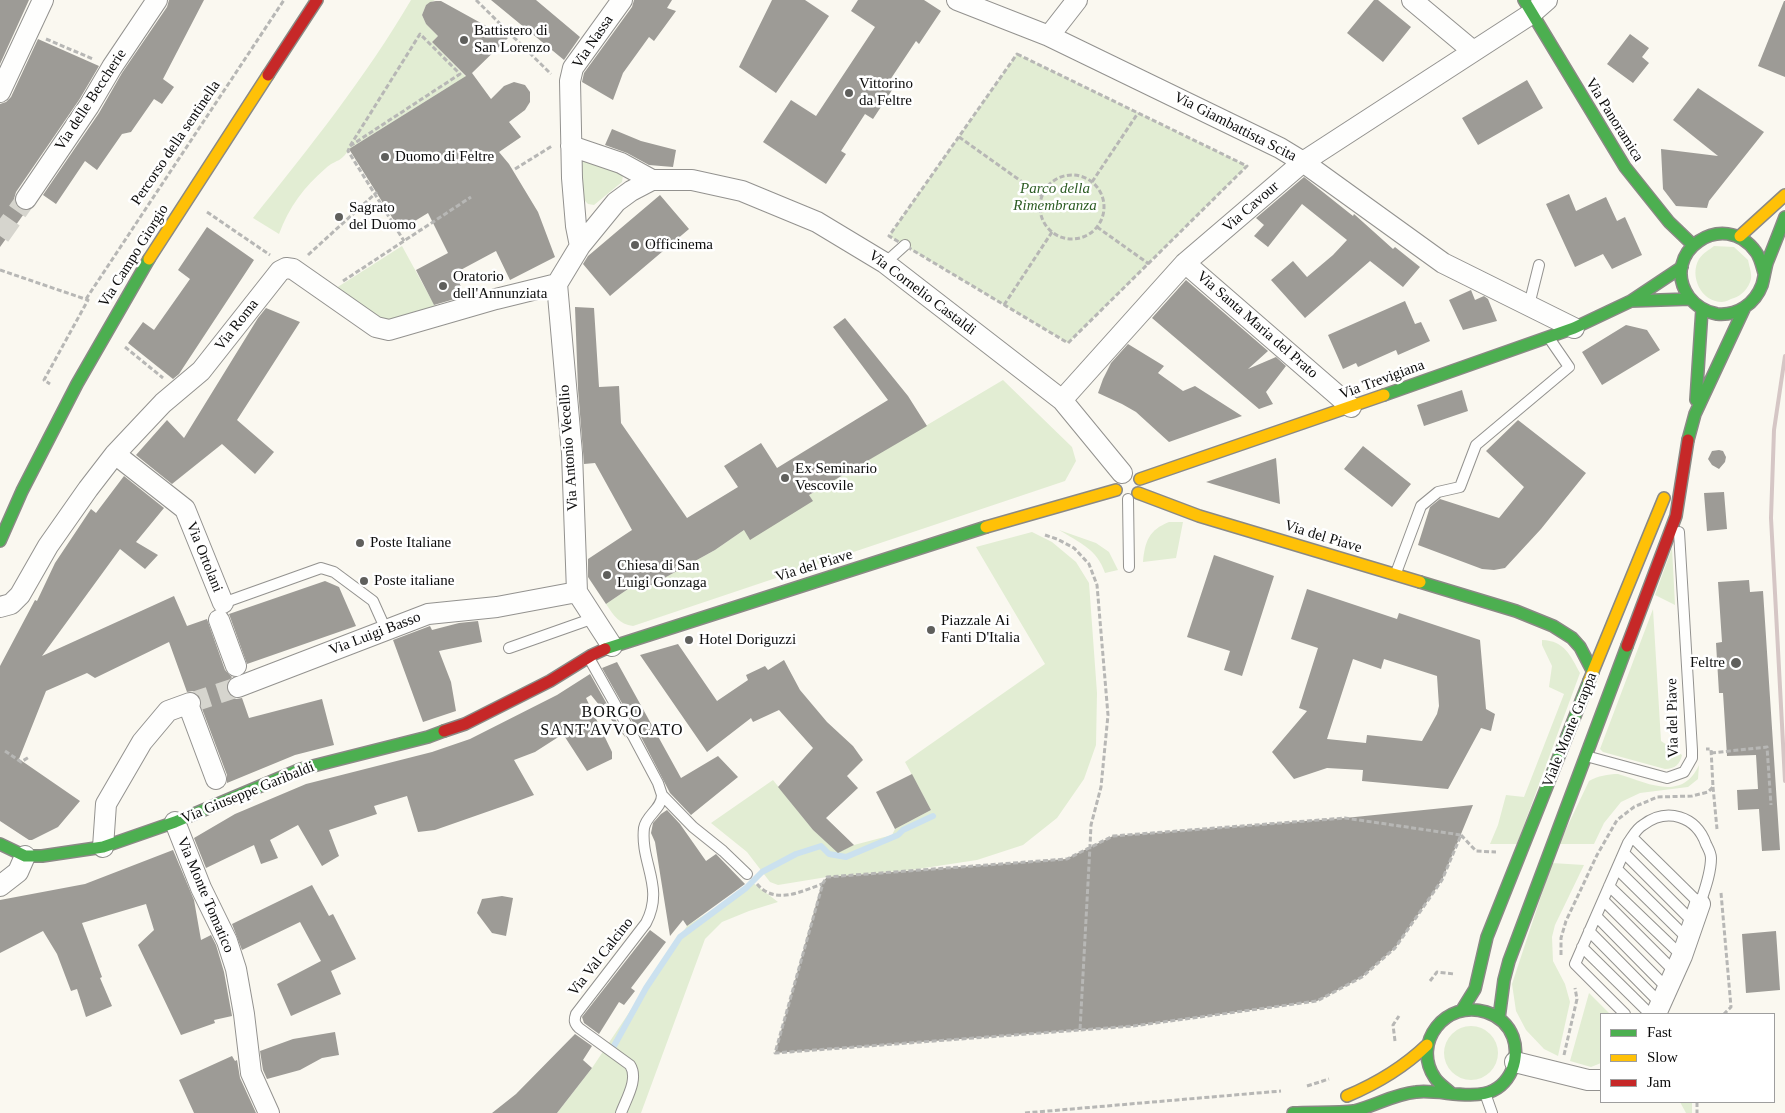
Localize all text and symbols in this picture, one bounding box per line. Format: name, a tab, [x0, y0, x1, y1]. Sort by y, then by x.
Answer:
street label: Via Nassa	[569, 12, 617, 72]
place label: Battistero di San Lorenzo	[474, 22, 550, 57]
marker: Battistero di San Lorenzo	[458, 34, 470, 46]
street label: Via delle Beccherie	[51, 46, 131, 154]
place label: Vittorino da Feltre	[859, 75, 913, 110]
street label: Via Panoramica	[1581, 75, 1647, 165]
street label: Percorso della sentinella	[128, 77, 224, 209]
marker: Vittorino da Feltre	[843, 87, 855, 99]
street label: Via Giambattista Scita	[1171, 88, 1299, 166]
place label: Duomo di Feltre	[395, 148, 494, 166]
marker: Duomo di Feltre	[379, 151, 391, 163]
street label: Via Cavour	[1219, 178, 1283, 236]
park label: Parco della Rimembranza	[1013, 180, 1097, 215]
place label: Sagrato del Duomo	[349, 199, 416, 234]
street label: Via Campo Giorgio	[95, 201, 173, 311]
marker: Sagrato del Duomo	[333, 211, 345, 223]
place label: Officinema	[645, 236, 713, 254]
marker: Officinema	[629, 239, 641, 251]
street label: Via Cornelio Castaldi	[865, 247, 979, 339]
street label: Via Santa Maria del Prato	[1193, 267, 1321, 383]
place label: Oratorio dell'Annunziata	[453, 268, 547, 303]
marker: Oratorio dell'Annunziata	[437, 280, 449, 292]
street label: Via Roma	[211, 296, 263, 354]
street label: Via Trevigiana	[1337, 356, 1427, 404]
street label: Via Antonio Vecellio	[556, 384, 582, 512]
place label: Ex Seminario Vescovile	[795, 460, 877, 495]
marker: Ex Seminario Vescovile	[779, 472, 791, 484]
street label: Via del Piave	[1282, 517, 1364, 557]
street label: Via Ortolani	[182, 519, 226, 595]
place label: Poste Italiane	[370, 534, 451, 552]
marker: Poste Italiane	[354, 537, 366, 549]
street label: Via del Piave	[773, 546, 855, 586]
place label: Chiesa di San Luigi Gonzaga	[617, 557, 707, 592]
marker: Chiesa di San Luigi Gonzaga	[601, 569, 613, 581]
place label: Poste italiane	[374, 572, 454, 590]
marker: Poste italiane	[358, 575, 370, 587]
street label: Via Luigi Basso	[327, 608, 423, 660]
place label: Piazzale Ai Fanti D'Italia	[941, 612, 1020, 647]
marker: Piazzale Ai Fanti D'Italia	[925, 624, 937, 636]
place label: Hotel Doriguzzi	[699, 631, 796, 649]
marker: Hotel Doriguzzi	[683, 634, 695, 646]
place label: Feltre	[1690, 654, 1725, 672]
marker: Feltre	[1729, 656, 1743, 670]
street label: Viale Monte Grappa	[1539, 670, 1601, 790]
street label: Via del Piave	[1663, 678, 1683, 758]
district label: BORGO SANT'AVVOCATO	[539, 703, 685, 741]
street label: Via Giuseppe Garibaldi	[179, 758, 317, 828]
street label: Via Monte Tomatico	[173, 834, 237, 956]
street label: Via Val Calcino	[565, 914, 637, 1000]
legend	[1600, 1013, 1775, 1103]
text: Fast	[1647, 1024, 1672, 1040]
text: Slow	[1647, 1049, 1678, 1065]
text: Jam	[1647, 1074, 1671, 1090]

